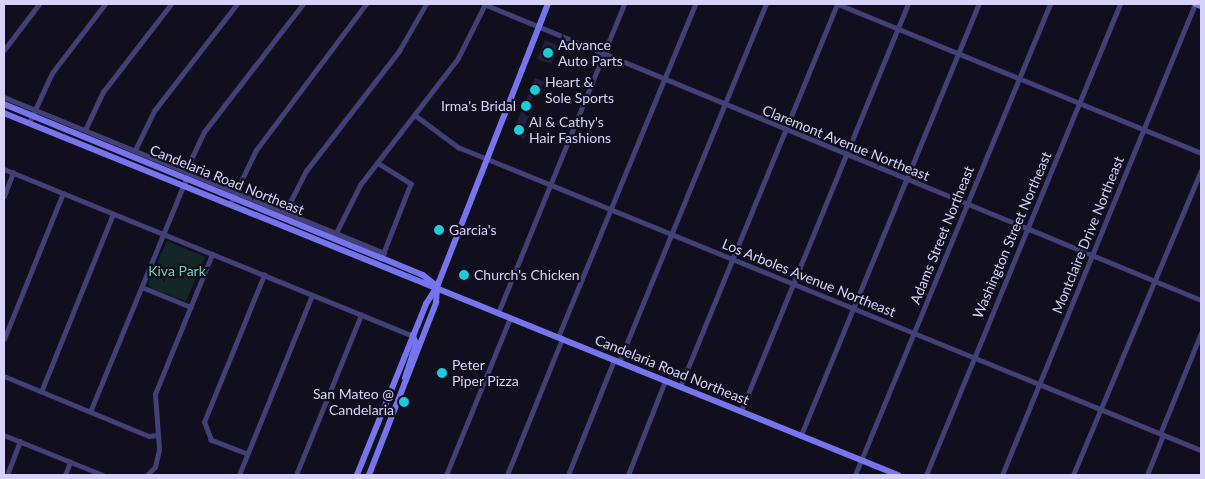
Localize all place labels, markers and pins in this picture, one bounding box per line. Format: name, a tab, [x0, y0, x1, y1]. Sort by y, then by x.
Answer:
place label: Advance Auto Parts	[558, 37, 623, 70]
marker: Advance Auto Parts	[542, 47, 554, 59]
place label: Heart & Sole Sports	[545, 74, 614, 106]
marker: Heart & Sole Sports	[529, 84, 541, 96]
place label: Irma's Bridal	[441, 98, 516, 114]
marker: Irma's Bridal	[520, 100, 532, 112]
place label: Al & Cathy's Hair Fashions	[529, 114, 611, 146]
marker: Al & Cathy's Hair Fashions	[513, 124, 525, 136]
place label: Garcia's	[449, 222, 497, 238]
marker: Garcia's	[433, 224, 445, 236]
place label: Church's Chicken	[474, 267, 580, 283]
marker: Church's Chicken	[458, 269, 470, 281]
place label: Peter Piper Pizza	[452, 357, 519, 390]
marker: Peter Piper Pizza	[436, 367, 448, 379]
place label: San Mateo @ Candelaria	[313, 386, 394, 418]
marker: San Mateo @ Candelaria	[398, 396, 410, 408]

